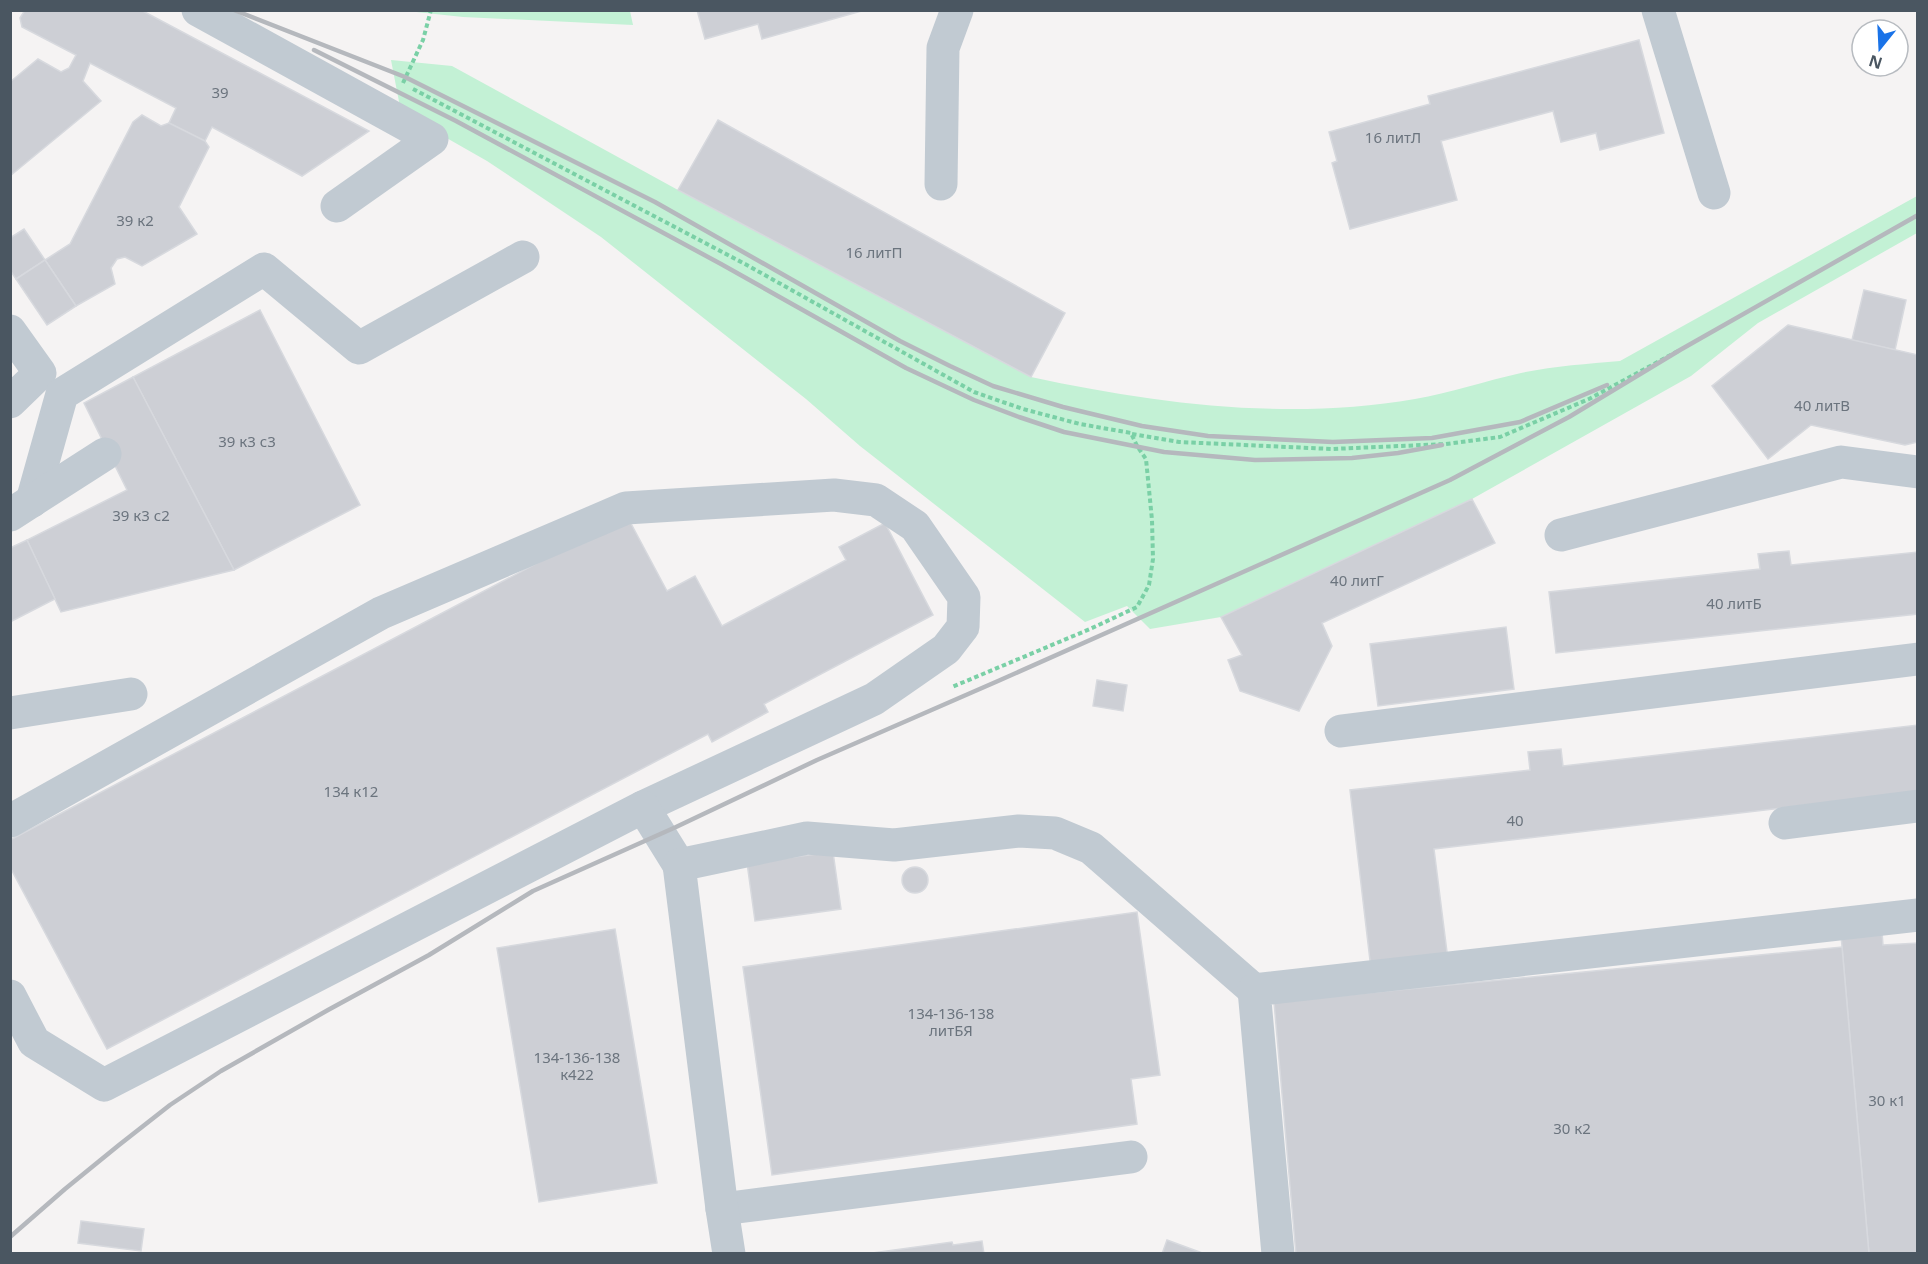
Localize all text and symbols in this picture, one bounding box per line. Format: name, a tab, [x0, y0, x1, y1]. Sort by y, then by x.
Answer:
north arrow	[1850, 18, 1910, 78]
text: N	[1866, 50, 1885, 75]
house number: 39	[211, 82, 229, 102]
house number: 16 литЛ	[1365, 127, 1421, 147]
house number: 39 к2	[116, 210, 154, 230]
house number: 16 литП	[845, 242, 903, 262]
house number: 40 литВ	[1794, 395, 1850, 415]
house number: 39 к3 с3	[218, 431, 276, 451]
house number: 39 к3 с2	[112, 505, 170, 525]
house number: 40 литГ	[1330, 570, 1384, 590]
house number: 40 литБ	[1706, 593, 1762, 613]
house number: 134 к12	[324, 781, 378, 801]
house number: 40	[1506, 810, 1524, 830]
house number: 134-136-138 литБЯ	[908, 1003, 994, 1040]
house number: 134-136-138 к422	[534, 1047, 620, 1084]
house number: 30 к1	[1868, 1090, 1906, 1110]
house number: 30 к2	[1553, 1118, 1591, 1138]

